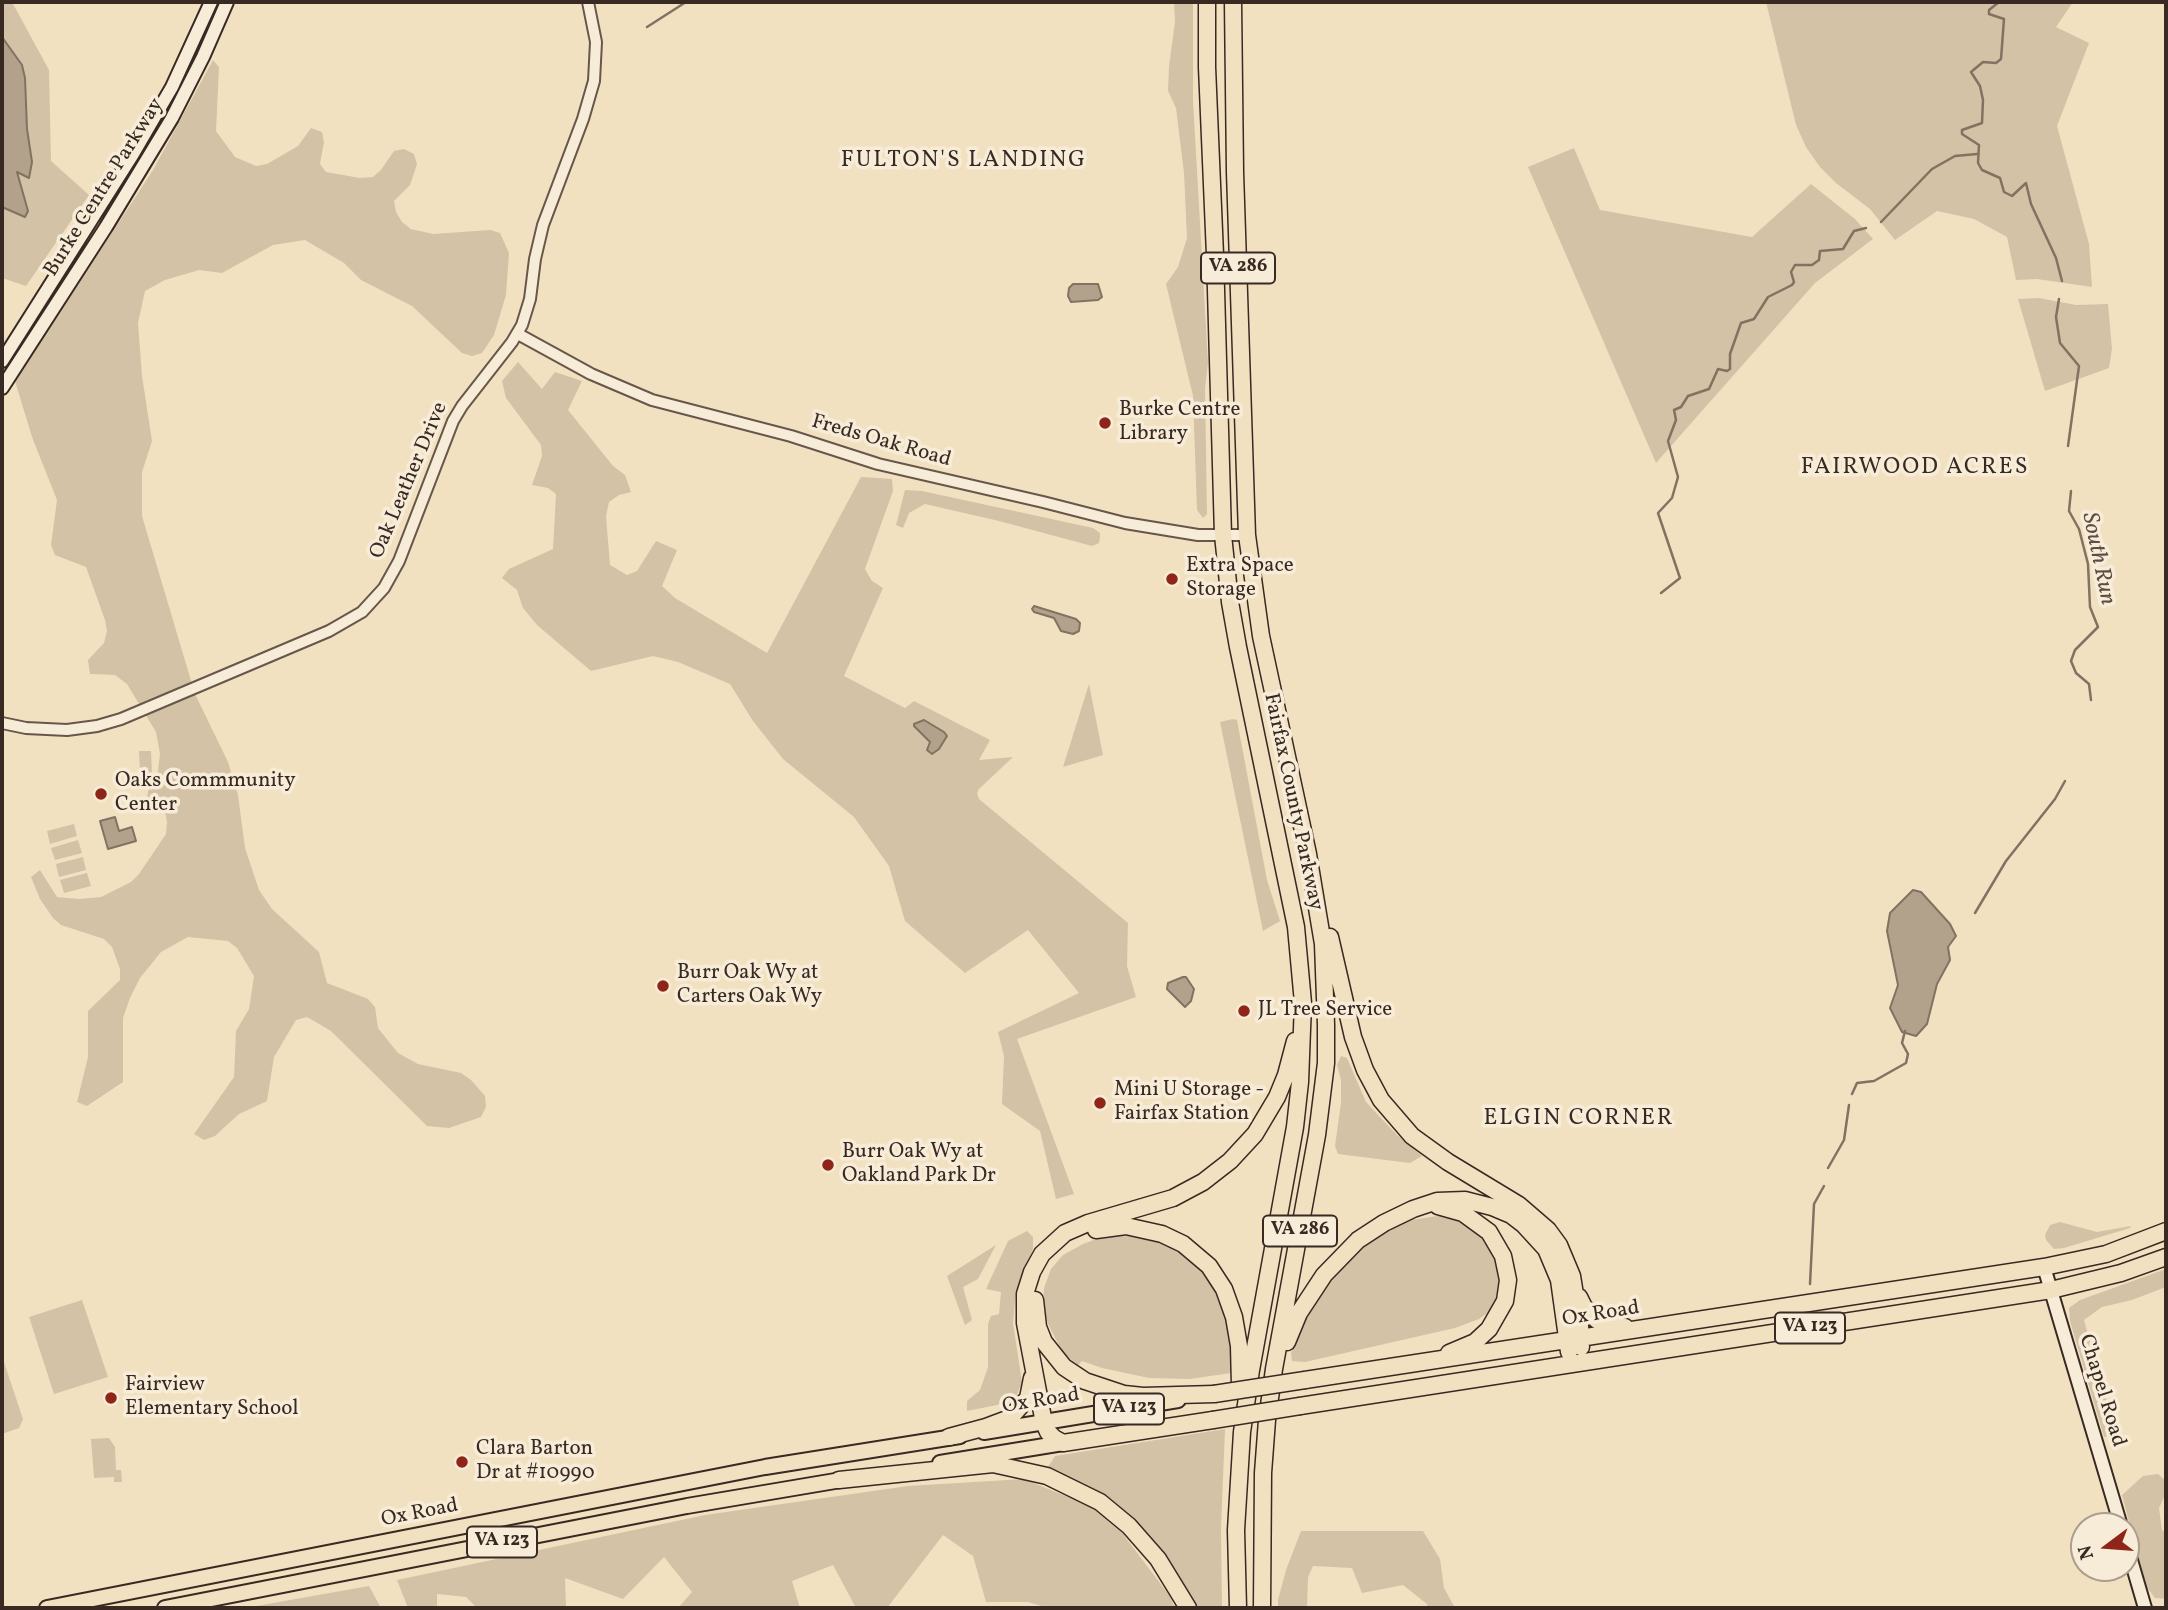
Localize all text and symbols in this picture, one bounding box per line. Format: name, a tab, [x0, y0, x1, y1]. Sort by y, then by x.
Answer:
street label: Burke Centre Parkway	[40, 94, 170, 282]
district label: FULTON'S LANDING	[843, 148, 1085, 176]
road number: VA 286	[1201, 252, 1275, 284]
place label: Burke Centre Library	[1119, 398, 1240, 448]
street label: Oak Leather Drive	[366, 399, 454, 563]
street label: Freds Oak Road	[808, 410, 954, 474]
marker: Burke Centre Library	[1097, 415, 1113, 431]
district label: FAIRWOOD ACRES	[1802, 455, 2028, 483]
water label: South Run	[2074, 510, 2120, 608]
place label: Extra Space Storage	[1186, 554, 1294, 604]
marker: Extra Space Storage	[1164, 571, 1180, 587]
street label: Fairfax County Parkway	[1257, 691, 1327, 913]
place label: Oaks Commmunity Center	[115, 769, 296, 819]
marker: Oaks Commmunity Center	[93, 786, 109, 802]
place label: Burr Oak Wy at Carters Oak Wy	[677, 961, 822, 1011]
marker: Burr Oak Wy at Carters Oak Wy	[655, 978, 671, 994]
place label: JL Tree Service	[1258, 998, 1392, 1024]
marker: JL Tree Service	[1236, 1003, 1252, 1019]
place label: Mini U Storage - Fairfax Station	[1114, 1078, 1264, 1128]
marker: Mini U Storage - Fairfax Station	[1092, 1095, 1108, 1111]
district label: ELGIN CORNER	[1485, 1106, 1673, 1134]
place label: Burr Oak Wy at Oakland Park Dr	[842, 1140, 996, 1190]
marker: Burr Oak Wy at Oakland Park Dr	[820, 1157, 836, 1173]
road number: VA 286	[1263, 1216, 1337, 1246]
street label: Ox Road	[1561, 1296, 1641, 1334]
road number: VA 123	[1775, 1312, 1845, 1344]
street label: Chapel Road	[2072, 1332, 2130, 1450]
place label: Fairview Elementary School	[125, 1373, 299, 1423]
street label: Ox Road	[1001, 1383, 1081, 1421]
marker: Fairview Elementary School	[103, 1390, 119, 1406]
road number: VA 123	[1094, 1394, 1164, 1424]
place label: Clara Barton Dr at #10990	[476, 1437, 595, 1487]
marker: Clara Barton Dr at #10990	[454, 1454, 470, 1470]
street label: Ox Road	[379, 1494, 461, 1534]
north arrow	[2070, 1512, 2140, 1582]
road number: VA 123	[467, 1526, 537, 1558]
text: N	[2072, 1542, 2101, 1562]

